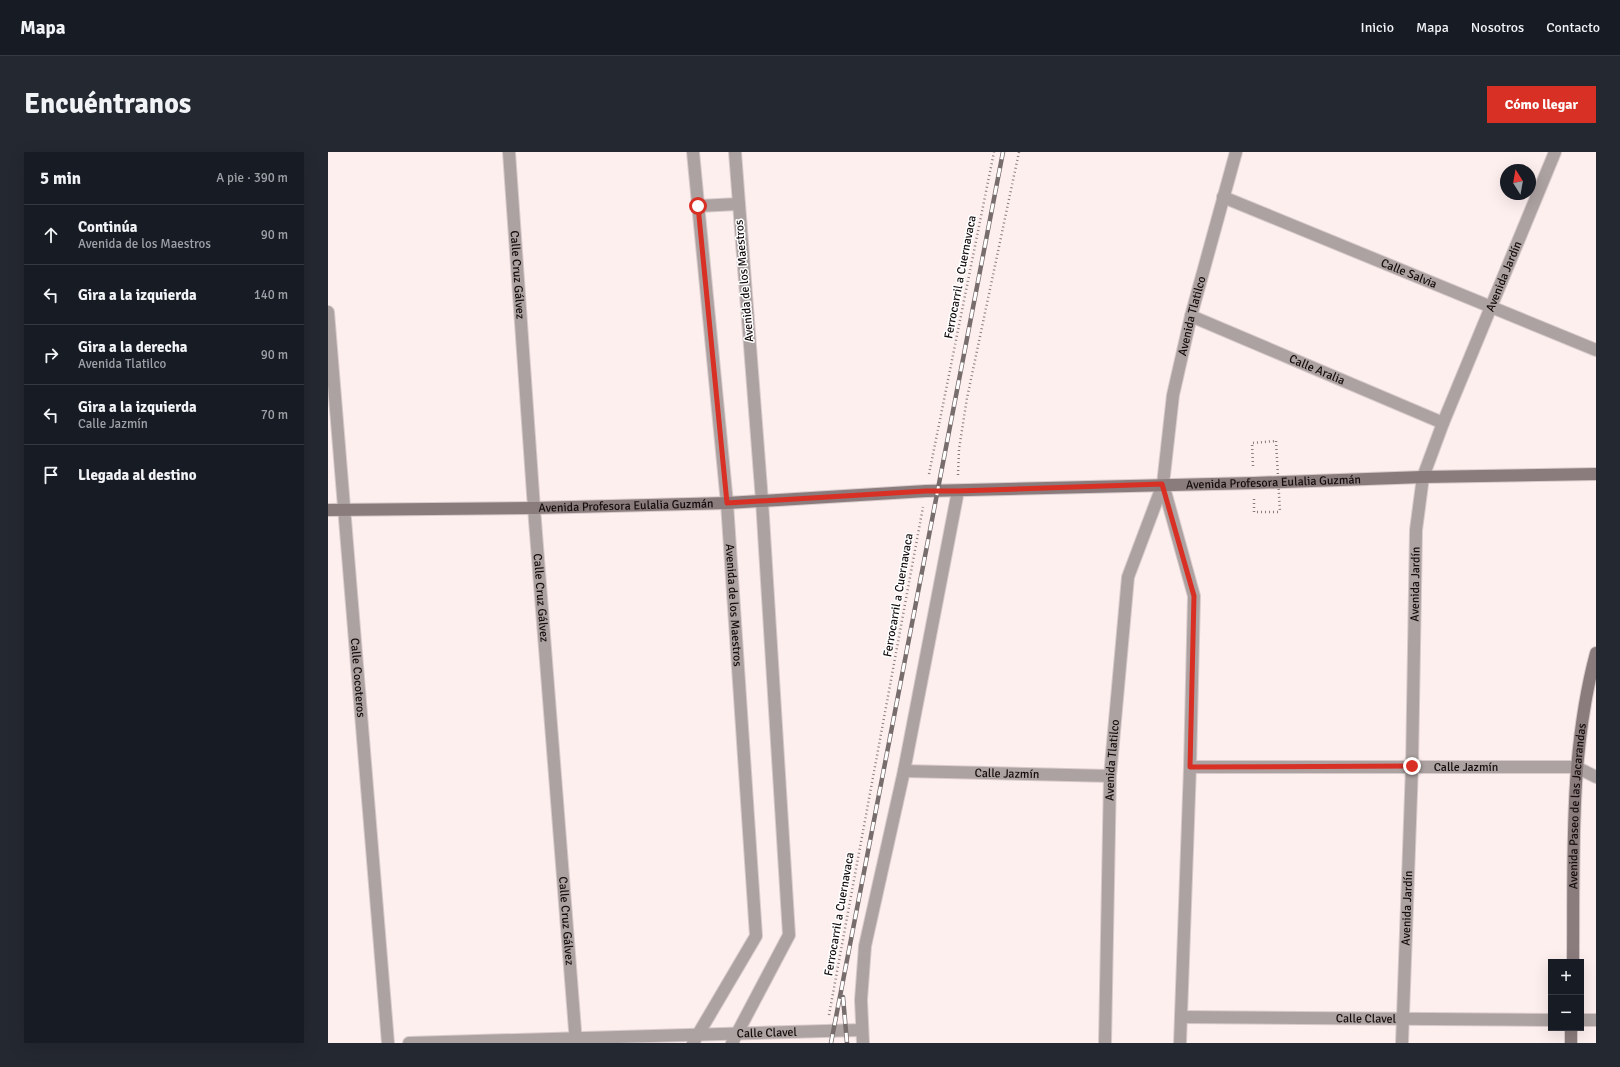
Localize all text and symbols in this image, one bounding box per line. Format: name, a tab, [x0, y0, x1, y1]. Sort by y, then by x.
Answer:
text: Mapa	[20, 16, 66, 40]
text: Inicio	[1361, 19, 1394, 36]
text: Mapa	[1416, 19, 1449, 36]
text: Nosotros	[1471, 19, 1524, 36]
text: Contacto	[1546, 19, 1600, 36]
button: Cómo llegar	[1487, 86, 1596, 123]
text: Encuéntranos	[24, 87, 191, 121]
north arrow	[1500, 164, 1536, 200]
text: 5 min	[40, 168, 81, 189]
text: A pie · 390 m	[216, 170, 288, 186]
route start	[689, 197, 707, 215]
street label: Ferrocarril a Cuernavaca	[941, 214, 980, 340]
text: Continúa	[78, 218, 137, 236]
street label: Avenida de los Maestros	[732, 219, 757, 343]
icon: ahead	[40, 224, 62, 246]
text: 90 m	[261, 227, 288, 243]
street label: Calle Cruz Gálvez	[507, 230, 528, 320]
text: Avenida de los Maestros	[78, 236, 211, 252]
street label: Avenida Jardín	[1483, 239, 1525, 314]
street label: Calle Salvia	[1378, 255, 1439, 292]
street label: Avenida Tlatilco	[1175, 275, 1210, 357]
icon: left	[40, 284, 62, 306]
text: Gira a la izquierda	[78, 286, 197, 304]
text: 140 m	[254, 287, 288, 303]
text: Gira a la derecha	[78, 338, 188, 356]
icon: right	[40, 344, 62, 366]
text: 90 m	[261, 347, 288, 363]
street label: Calle Aralia	[1287, 352, 1347, 389]
text: Avenida Tlatilco	[78, 356, 166, 372]
text: Gira a la izquierda	[78, 398, 197, 416]
icon: left	[40, 404, 62, 426]
text: 70 m	[261, 407, 288, 423]
text: Calle Jazmín	[78, 416, 148, 432]
icon: arrive	[40, 464, 62, 486]
text: Llegada al destino	[78, 466, 197, 484]
street label: Avenida Profesora Eulalia Guzmán	[1186, 472, 1361, 493]
street label: Avenida Profesora Eulalia Guzmán	[538, 496, 714, 516]
street label: Ferrocarril a Cuernavaca	[880, 532, 917, 658]
street label: Avenida de los Maestros	[722, 543, 745, 667]
street label: Avenida Jardín	[1407, 547, 1424, 622]
street label: Calle Cruz Gálvez	[530, 553, 552, 643]
street label: Calle Cocoteros	[347, 637, 368, 718]
street label: Avenida Tlatilco	[1103, 719, 1123, 801]
street label: Avenida Paseo de las Jacarandas	[1566, 722, 1590, 889]
route end	[1403, 757, 1421, 775]
street label: Calle Jazmín	[1434, 760, 1498, 775]
street label: Calle Jazmín	[974, 766, 1039, 782]
street label: Ferrocarril a Cuernavaca	[821, 851, 858, 977]
street label: Avenida Jardín	[1399, 870, 1416, 946]
street label: Calle Cruz Gálvez	[555, 876, 577, 966]
map controls	[1548, 959, 1584, 1031]
button: +	[1548, 959, 1584, 995]
button: −	[1548, 995, 1584, 1031]
street label: Calle Clavel	[1336, 1011, 1397, 1027]
street label: Calle Clavel	[737, 1025, 798, 1042]

